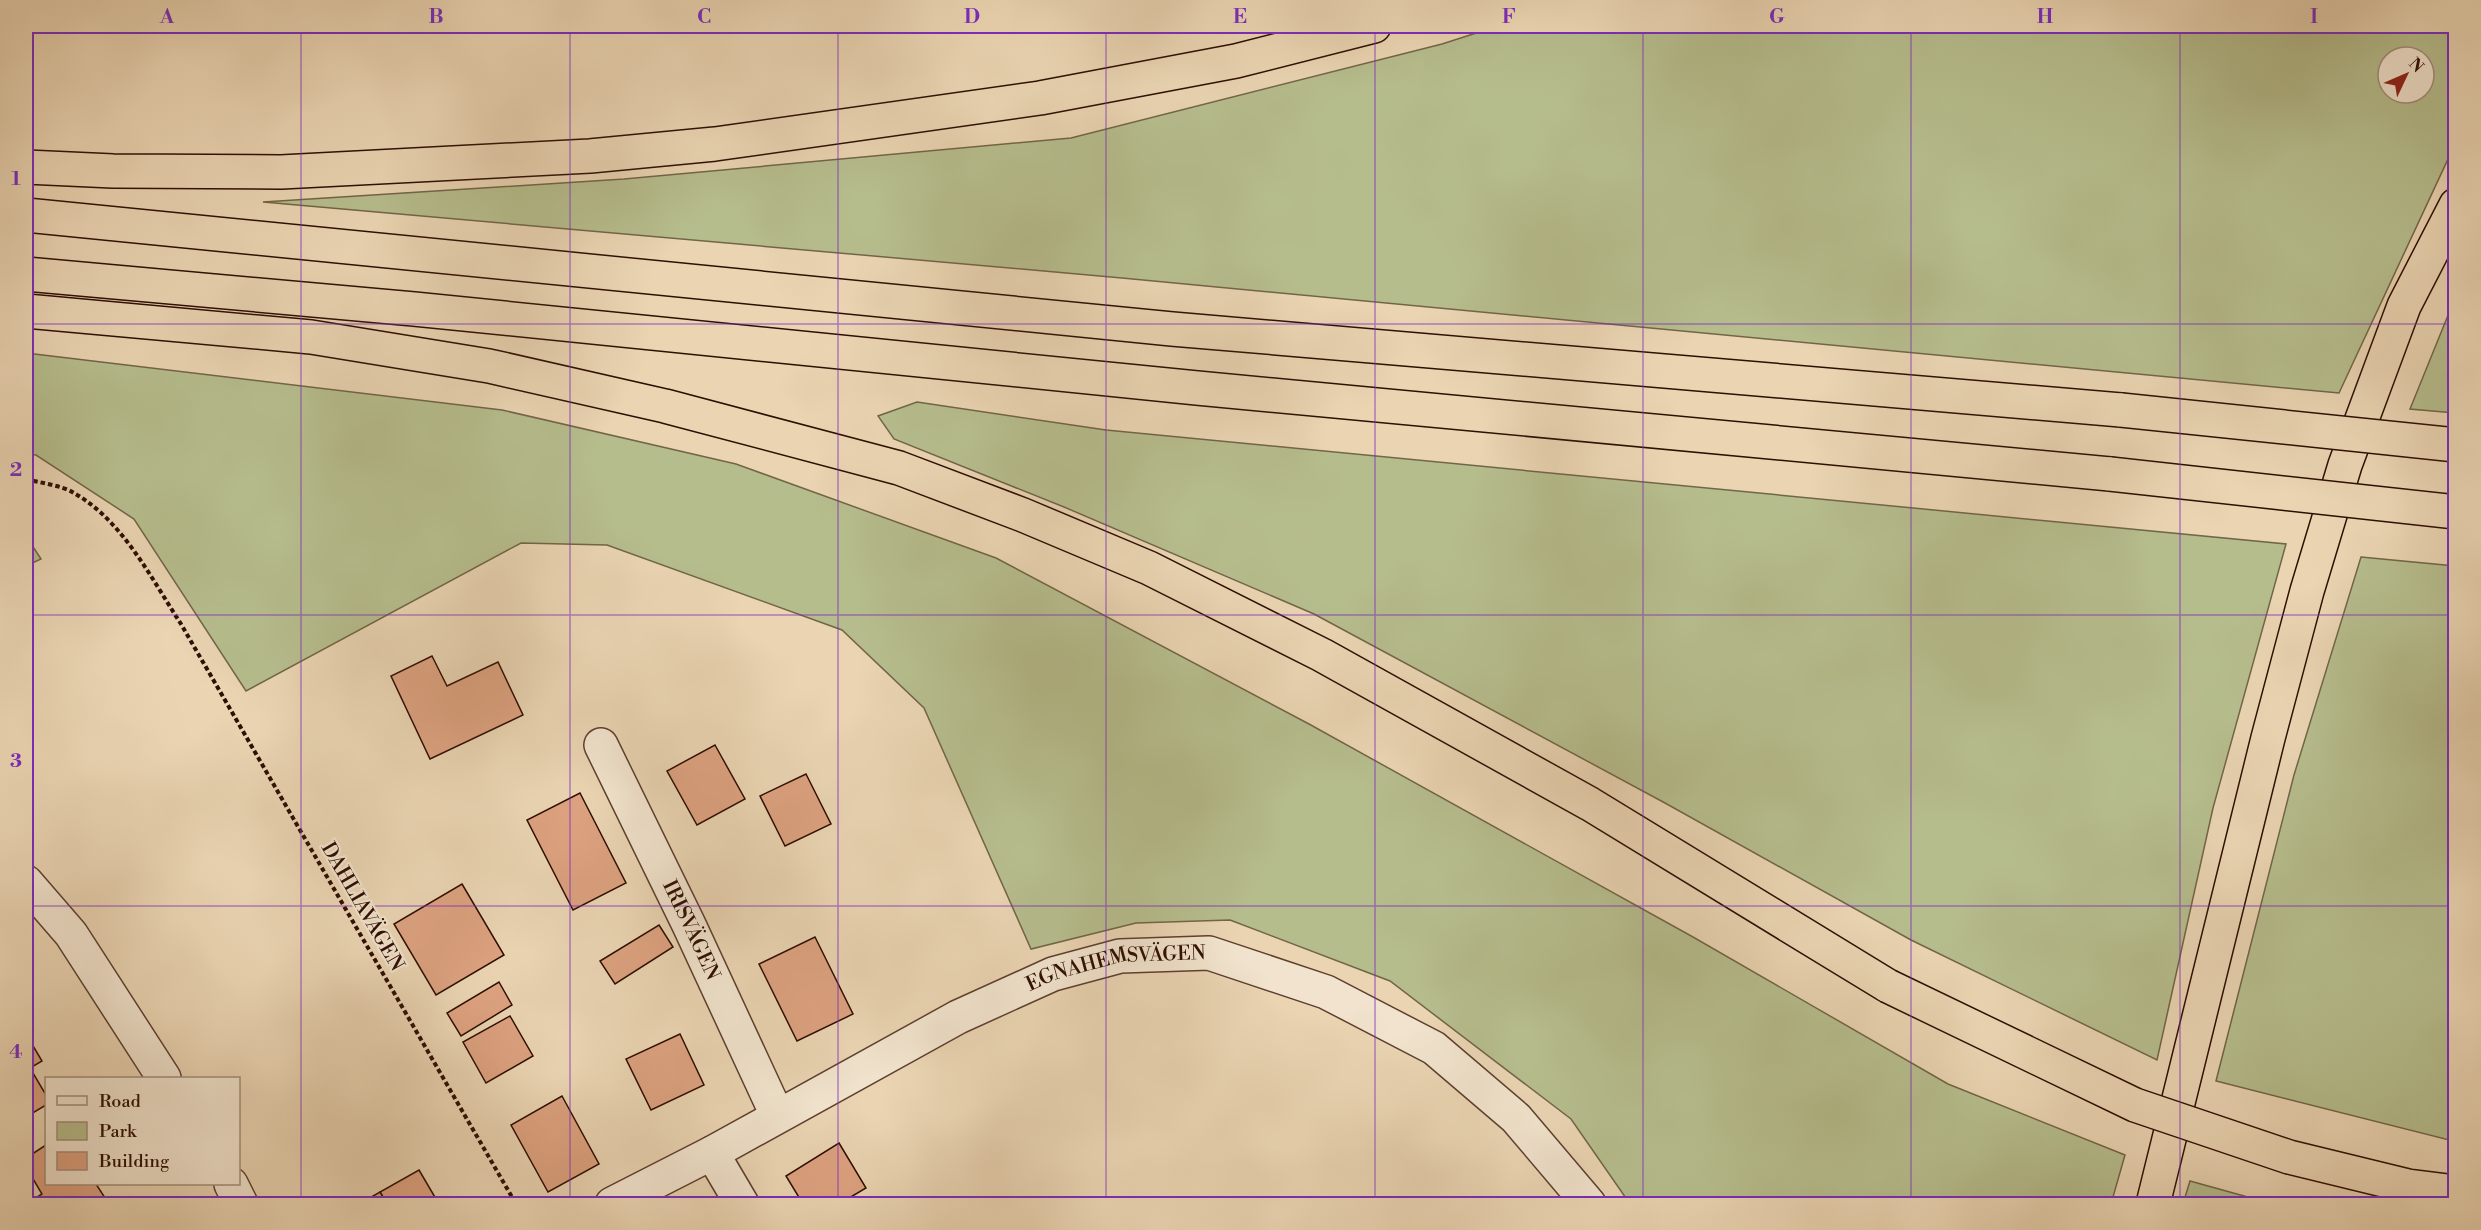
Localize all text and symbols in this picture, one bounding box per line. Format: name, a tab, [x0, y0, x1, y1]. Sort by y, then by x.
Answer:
text: A	[159, 5, 175, 30]
text: B	[428, 5, 444, 30]
text: C	[697, 5, 711, 30]
text: D	[964, 5, 980, 30]
text: E	[1233, 5, 1247, 30]
text: F	[1502, 5, 1516, 30]
text: G	[1769, 5, 1785, 30]
text: H	[2037, 5, 2054, 30]
text: I	[2310, 5, 2318, 30]
north arrow	[2376, 45, 2436, 105]
text: N	[2404, 54, 2428, 77]
text: 1	[11, 167, 21, 192]
text: 2	[10, 458, 22, 483]
text: 3	[10, 749, 22, 774]
street label: DAHLIAVÄGEN	[315, 838, 410, 976]
street label: IRISVÄGEN	[657, 876, 725, 984]
street label: EGNAHEMSVÄGEN	[1022, 941, 1206, 997]
text: 4	[9, 1040, 23, 1065]
legend	[45, 1077, 240, 1185]
text: Road	[99, 1090, 142, 1113]
text: Park	[99, 1120, 138, 1143]
text: Building	[98, 1150, 170, 1173]

